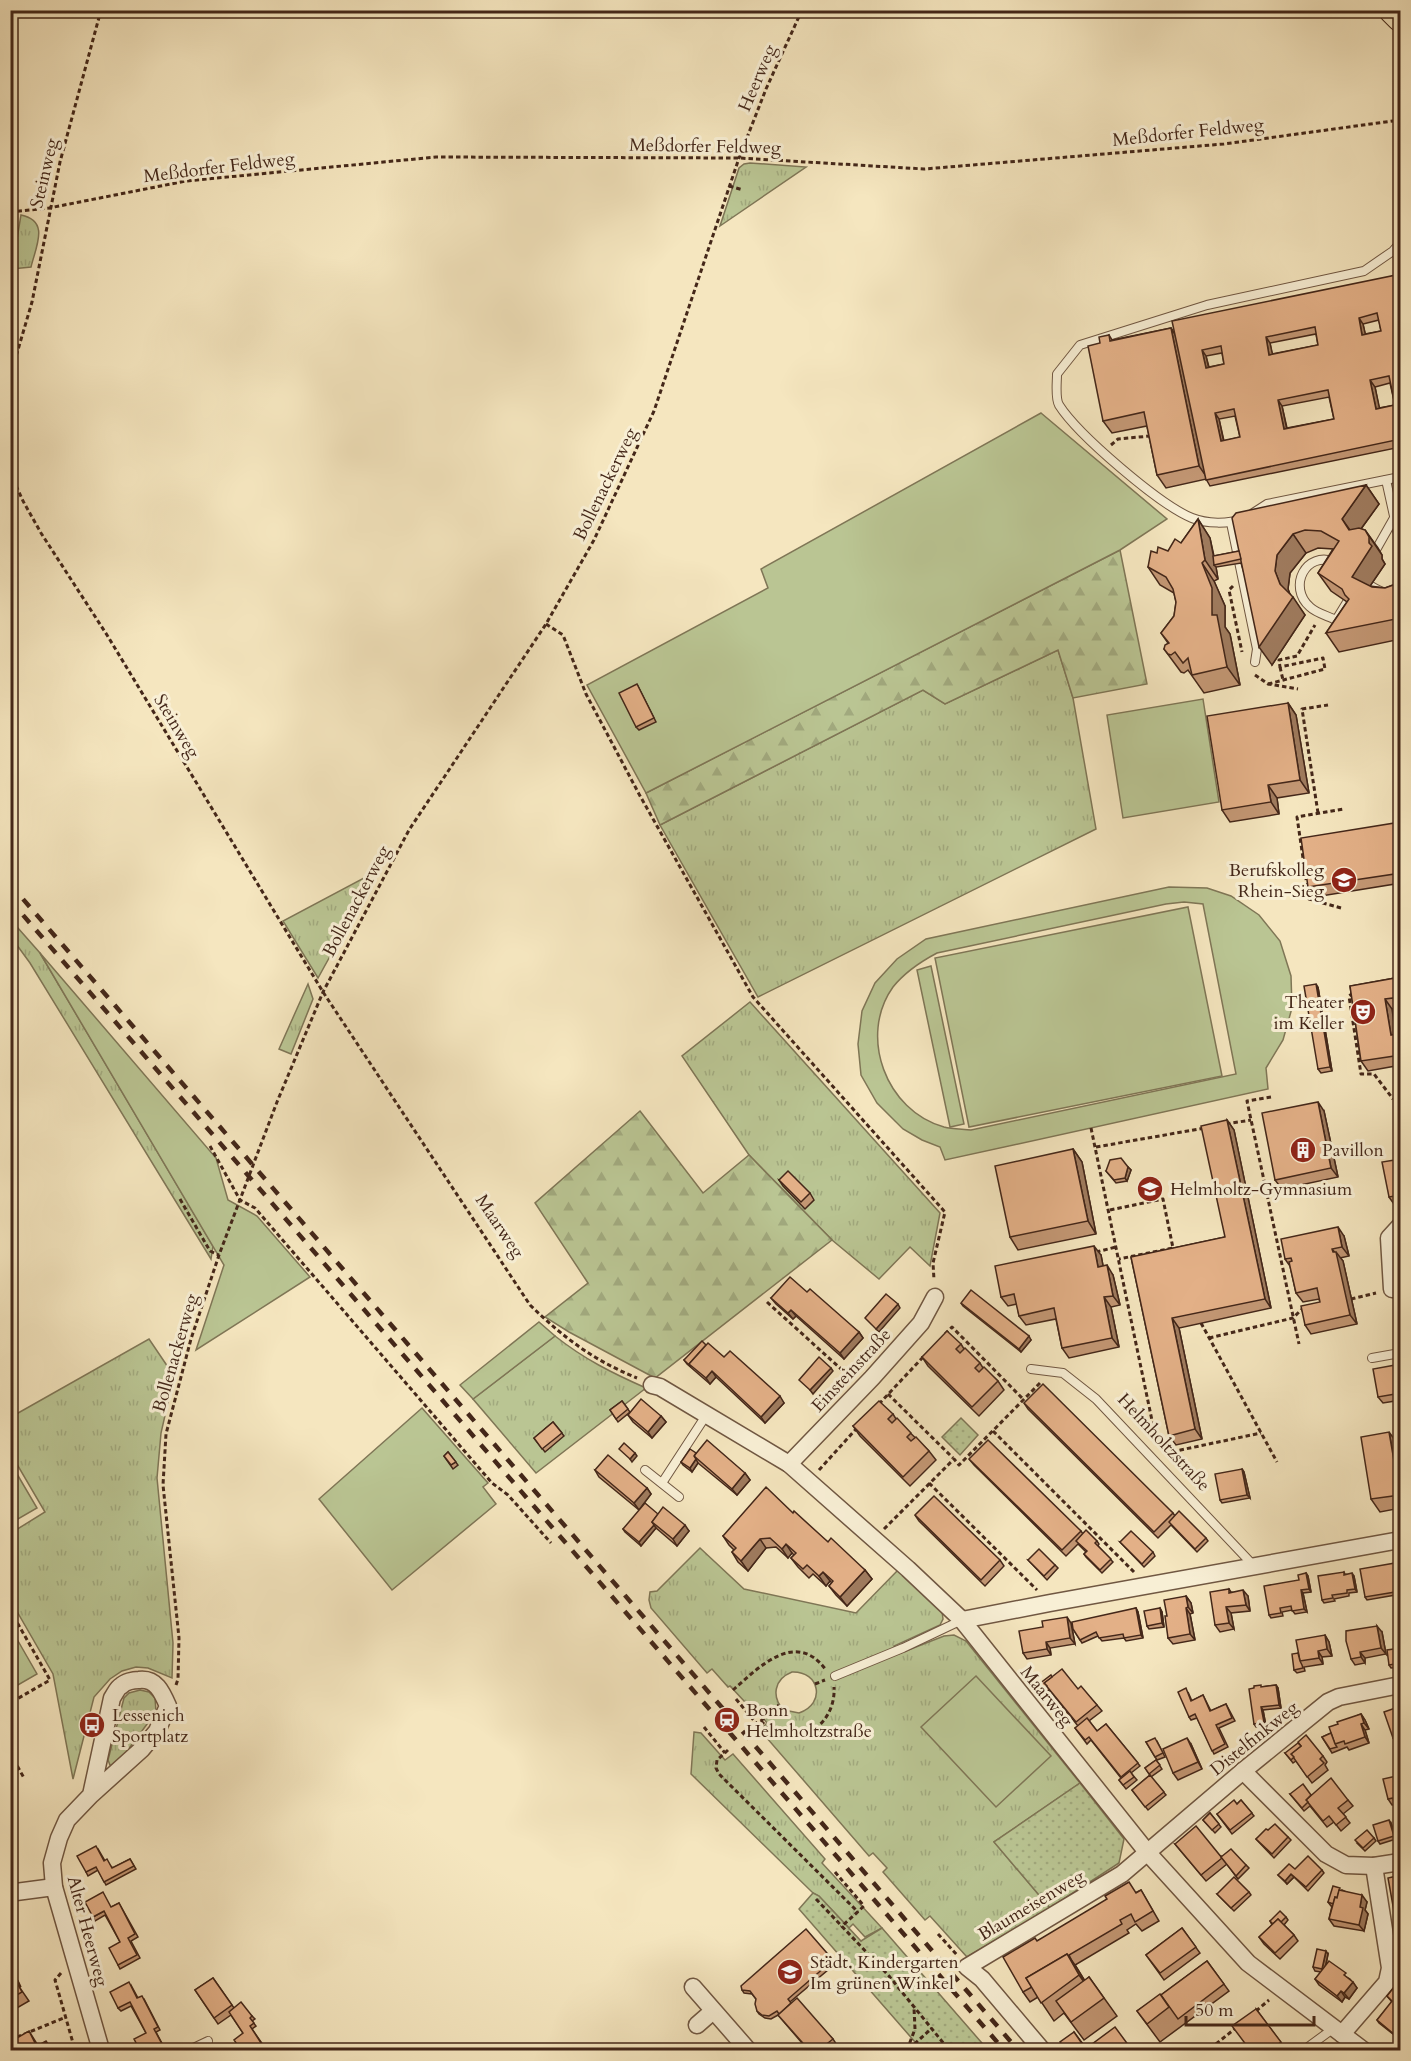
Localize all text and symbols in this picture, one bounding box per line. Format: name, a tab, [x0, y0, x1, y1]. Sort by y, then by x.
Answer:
street label: Heerweg	[732, 40, 783, 116]
street label: Meßdorfer Feldweg	[1111, 112, 1266, 153]
street label: Meßdorfer Feldweg	[629, 133, 782, 160]
street label: Steinweg	[24, 135, 65, 210]
street label: Meßdorfer Feldweg	[142, 146, 297, 189]
street label: Bollenackerweg	[567, 423, 644, 545]
street label: Steinweg	[148, 689, 206, 764]
street label: Bollenackerweg	[317, 840, 397, 961]
place label: Berufskolleg Rhein-Sieg	[1229, 858, 1325, 904]
school or university icon: Berufskolleg Rhein-Sieg	[1329, 865, 1359, 895]
place label: Theater im Keller	[1273, 990, 1344, 1036]
theatre icon: Theater im Keller	[1348, 997, 1378, 1027]
building icon: Pavillon	[1288, 1135, 1318, 1165]
place label: Pavillon	[1322, 1138, 1384, 1163]
school or university icon: Helmholtz-Gymnasium	[1135, 1174, 1165, 1204]
place label: Helmholtz-Gymnasium	[1170, 1177, 1353, 1202]
street label: Maarweg	[469, 1190, 531, 1264]
street label: Bollenackerweg	[147, 1290, 205, 1416]
street label: Einsteinstraße	[806, 1323, 897, 1418]
street label: Helmholtzstraße	[1112, 1388, 1216, 1497]
street label: Maarweg	[1014, 1661, 1079, 1733]
street label: Distelfinkweg	[1205, 1694, 1304, 1782]
place label: Bonn Helmholtzstraße	[746, 1698, 872, 1744]
place label: Lessenich Sportplatz	[112, 1703, 188, 1749]
station icon: Bonn Helmholtzstraße	[712, 1705, 742, 1735]
bus stop icon: Lessenich Sportplatz	[77, 1710, 107, 1740]
street label: Blaumeisenweg	[973, 1863, 1090, 1947]
street label: Alter Heerweg	[61, 1873, 114, 1990]
place label: Städt. Kindergarten Im grünen Winkel	[810, 1950, 960, 1996]
school or university icon: Städt. Kindergarten Im grünen Winkel	[775, 1957, 805, 1987]
scale bar	[1186, 1989, 1314, 2027]
text: 50 m	[1195, 1998, 1234, 2023]

